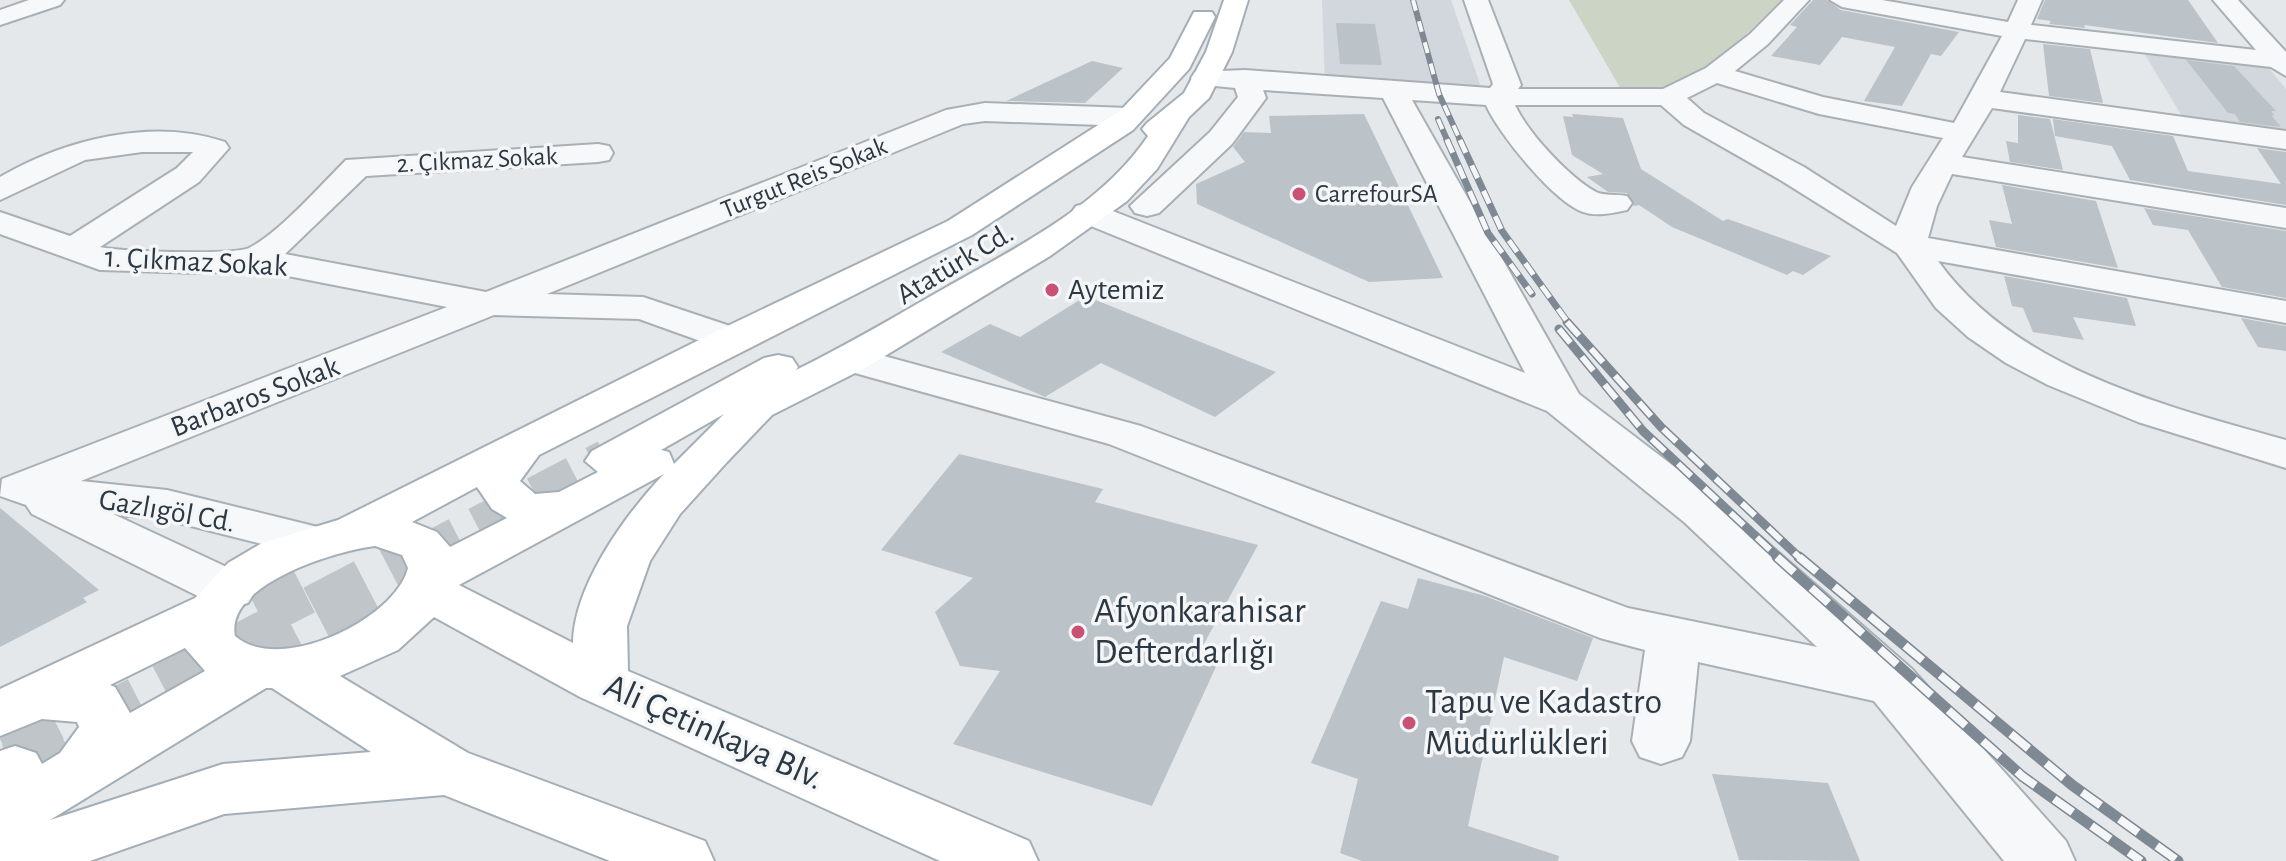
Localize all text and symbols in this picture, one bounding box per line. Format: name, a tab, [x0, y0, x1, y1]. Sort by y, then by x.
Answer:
street label: Turgut Reis Sokak	[717, 133, 891, 223]
street label: 2. Çıkmaz Sokak	[396, 143, 558, 177]
place label: CarrefourSA	[1315, 181, 1438, 207]
marker: CarrefourSA	[1290, 185, 1308, 203]
street label: Atatürk Cd.	[891, 218, 1019, 310]
street label: 1. Çıkmaz Sokak	[104, 242, 288, 282]
place label: Aytemiz	[1068, 275, 1164, 305]
marker: Aytemiz	[1043, 281, 1061, 299]
street label: Barbaros Sokak	[167, 351, 344, 443]
street label: Gazlıgöl Cd.	[97, 484, 237, 538]
place label: Afyonkarahisar Defterdarlığı	[1094, 593, 1306, 670]
marker: Afyonkarahisar Defterdarlığı	[1069, 623, 1087, 641]
street label: Ali Çetinkaya Blv.	[599, 668, 829, 796]
place label: Tapu ve Kadastro Müdürlükleri	[1425, 684, 1662, 761]
marker: Tapu ve Kadastro Müdürlükleri	[1400, 714, 1418, 732]

